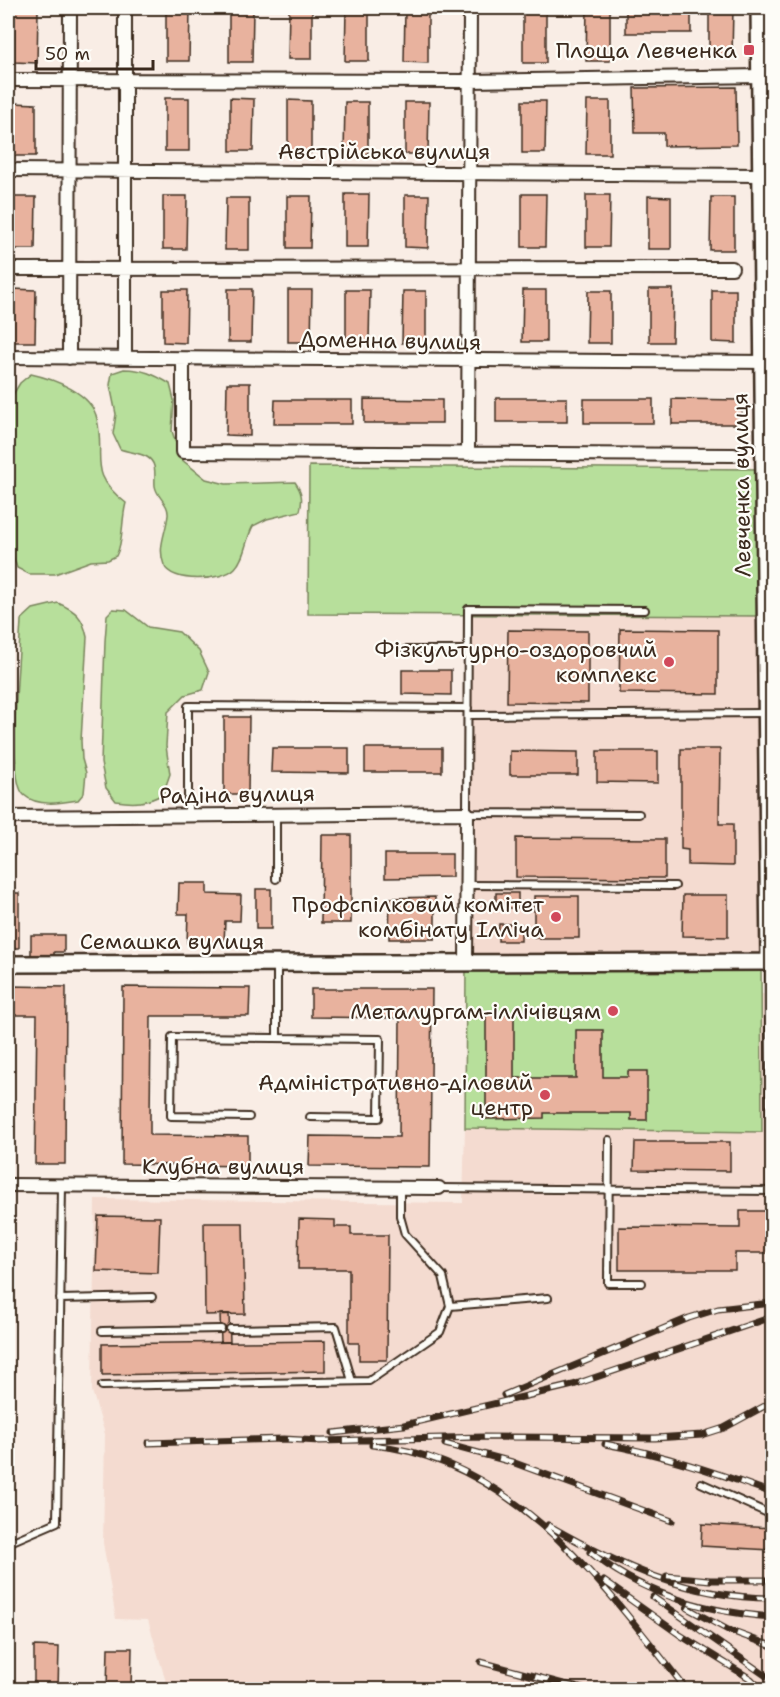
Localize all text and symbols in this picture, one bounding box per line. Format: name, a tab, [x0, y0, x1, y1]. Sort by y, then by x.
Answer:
scale bar	[36, 33, 153, 71]
place label: Площа Левченка	[556, 36, 737, 65]
text: 50 m	[45, 42, 90, 66]
marker: Площа Левченка	[742, 43, 756, 57]
street label: Австрійська вулиця	[278, 137, 490, 166]
street label: Доменна вулиця	[299, 324, 481, 357]
street label: Левченка вулиця	[725, 392, 758, 577]
place label: Фізкультурно-оздоровчий комплекс	[375, 635, 657, 689]
marker: Фізкультурно-оздоровчий комплекс	[662, 655, 676, 669]
street label: Радіна вулиця	[159, 779, 315, 810]
place label: Профспілковий комітет комбінату Ілліча	[292, 890, 545, 944]
marker: Профспілковий комітет комбінату Ілліча	[549, 910, 563, 924]
street label: Семашка вулиця	[80, 927, 264, 956]
place label: Металургам-іллічівцям	[350, 997, 601, 1026]
marker: Металургам-іллічівцям	[606, 1004, 620, 1018]
place label: Адміністративно-діловий центр	[258, 1068, 533, 1122]
marker: Адміністративно-діловий центр	[538, 1088, 552, 1102]
street label: Клубна вулиця	[142, 1152, 304, 1181]

